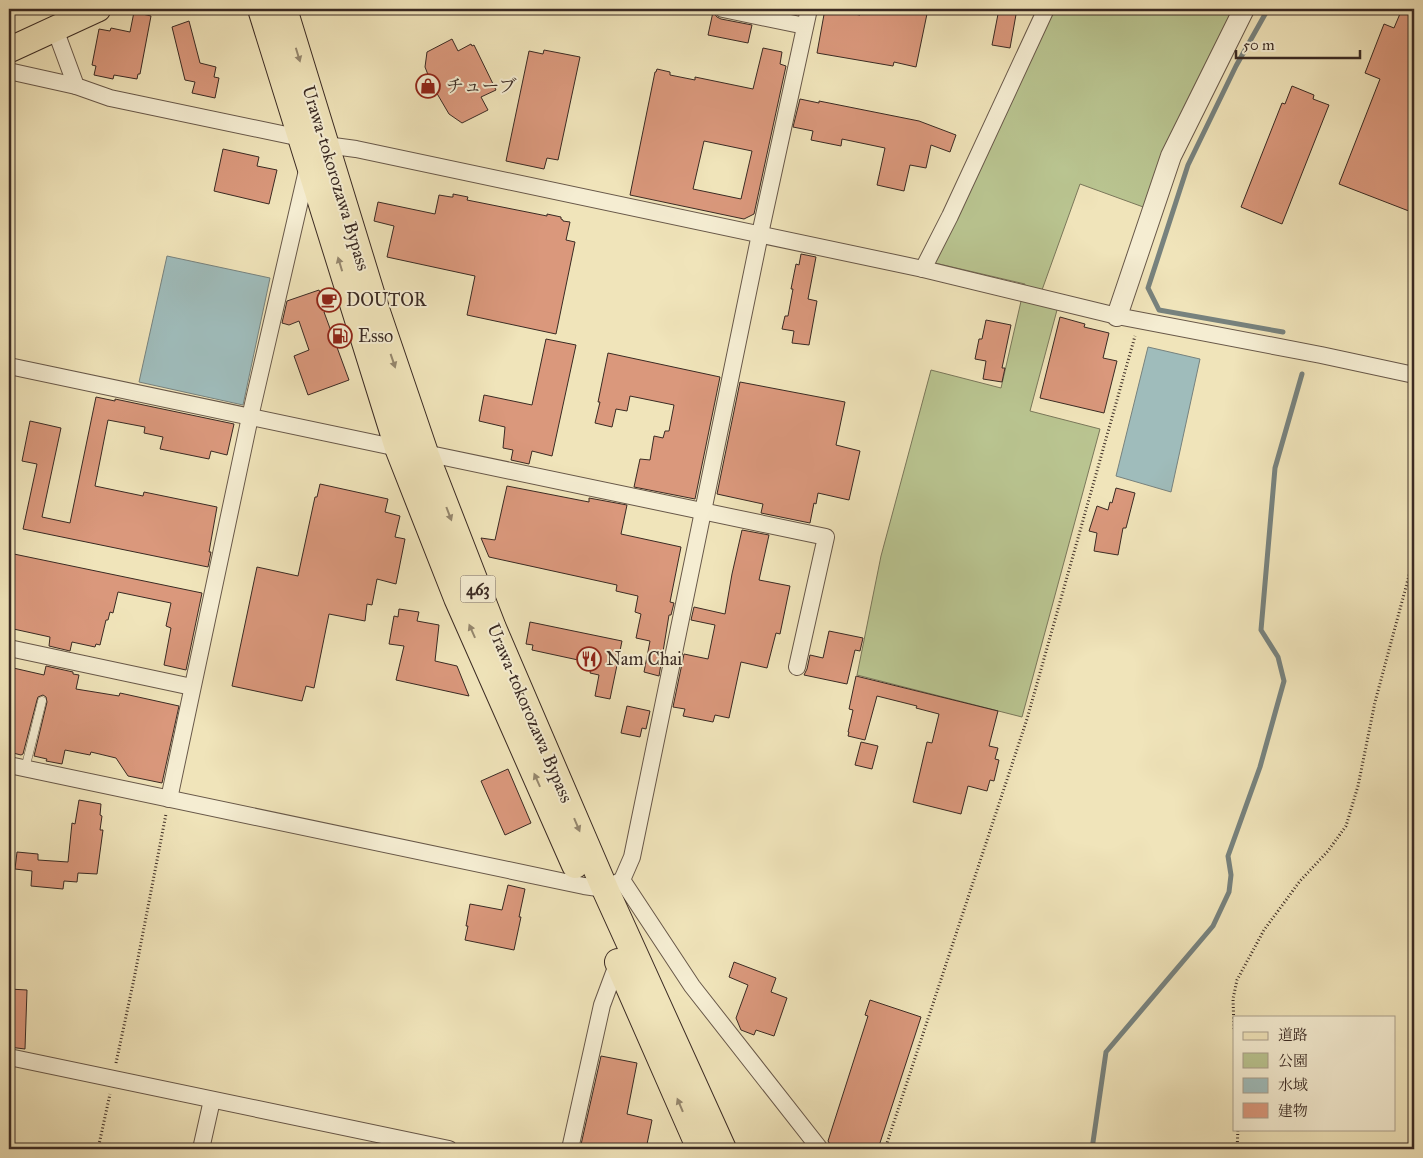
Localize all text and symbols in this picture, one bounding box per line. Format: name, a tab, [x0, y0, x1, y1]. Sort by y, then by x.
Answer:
scale bar	[1236, 28, 1359, 60]
text: 50 m	[1243, 36, 1275, 54]
one-way arrow	[295, 48, 302, 63]
shop icon: チューブ	[415, 73, 441, 99]
place label: チューブ	[446, 75, 517, 97]
street label: Urawa-tokorozawa Bypass	[297, 83, 375, 273]
one-way arrow	[336, 256, 344, 271]
cafe icon: DOUTOR	[316, 287, 342, 313]
place label: DOUTOR	[346, 289, 428, 311]
fuel station icon: Esso	[327, 323, 353, 349]
place label: Esso	[358, 325, 393, 347]
one-way arrow	[389, 354, 397, 369]
one-way arrow	[445, 506, 453, 521]
road number: 463	[460, 576, 496, 602]
street label: Urawa-tokorozawa Bypass	[482, 620, 578, 806]
one-way arrow	[467, 624, 475, 638]
restaurant icon: Nam Chai	[576, 646, 602, 672]
place label: Nam Chai	[606, 648, 682, 670]
one-way arrow	[533, 773, 541, 787]
one-way arrow	[574, 818, 582, 833]
legend	[1233, 1016, 1396, 1130]
text: 道路	[1278, 1026, 1308, 1044]
text: 公園	[1278, 1052, 1308, 1070]
text: 水域	[1278, 1076, 1308, 1094]
one-way arrow	[676, 1098, 684, 1112]
text: 建物	[1278, 1102, 1308, 1120]

